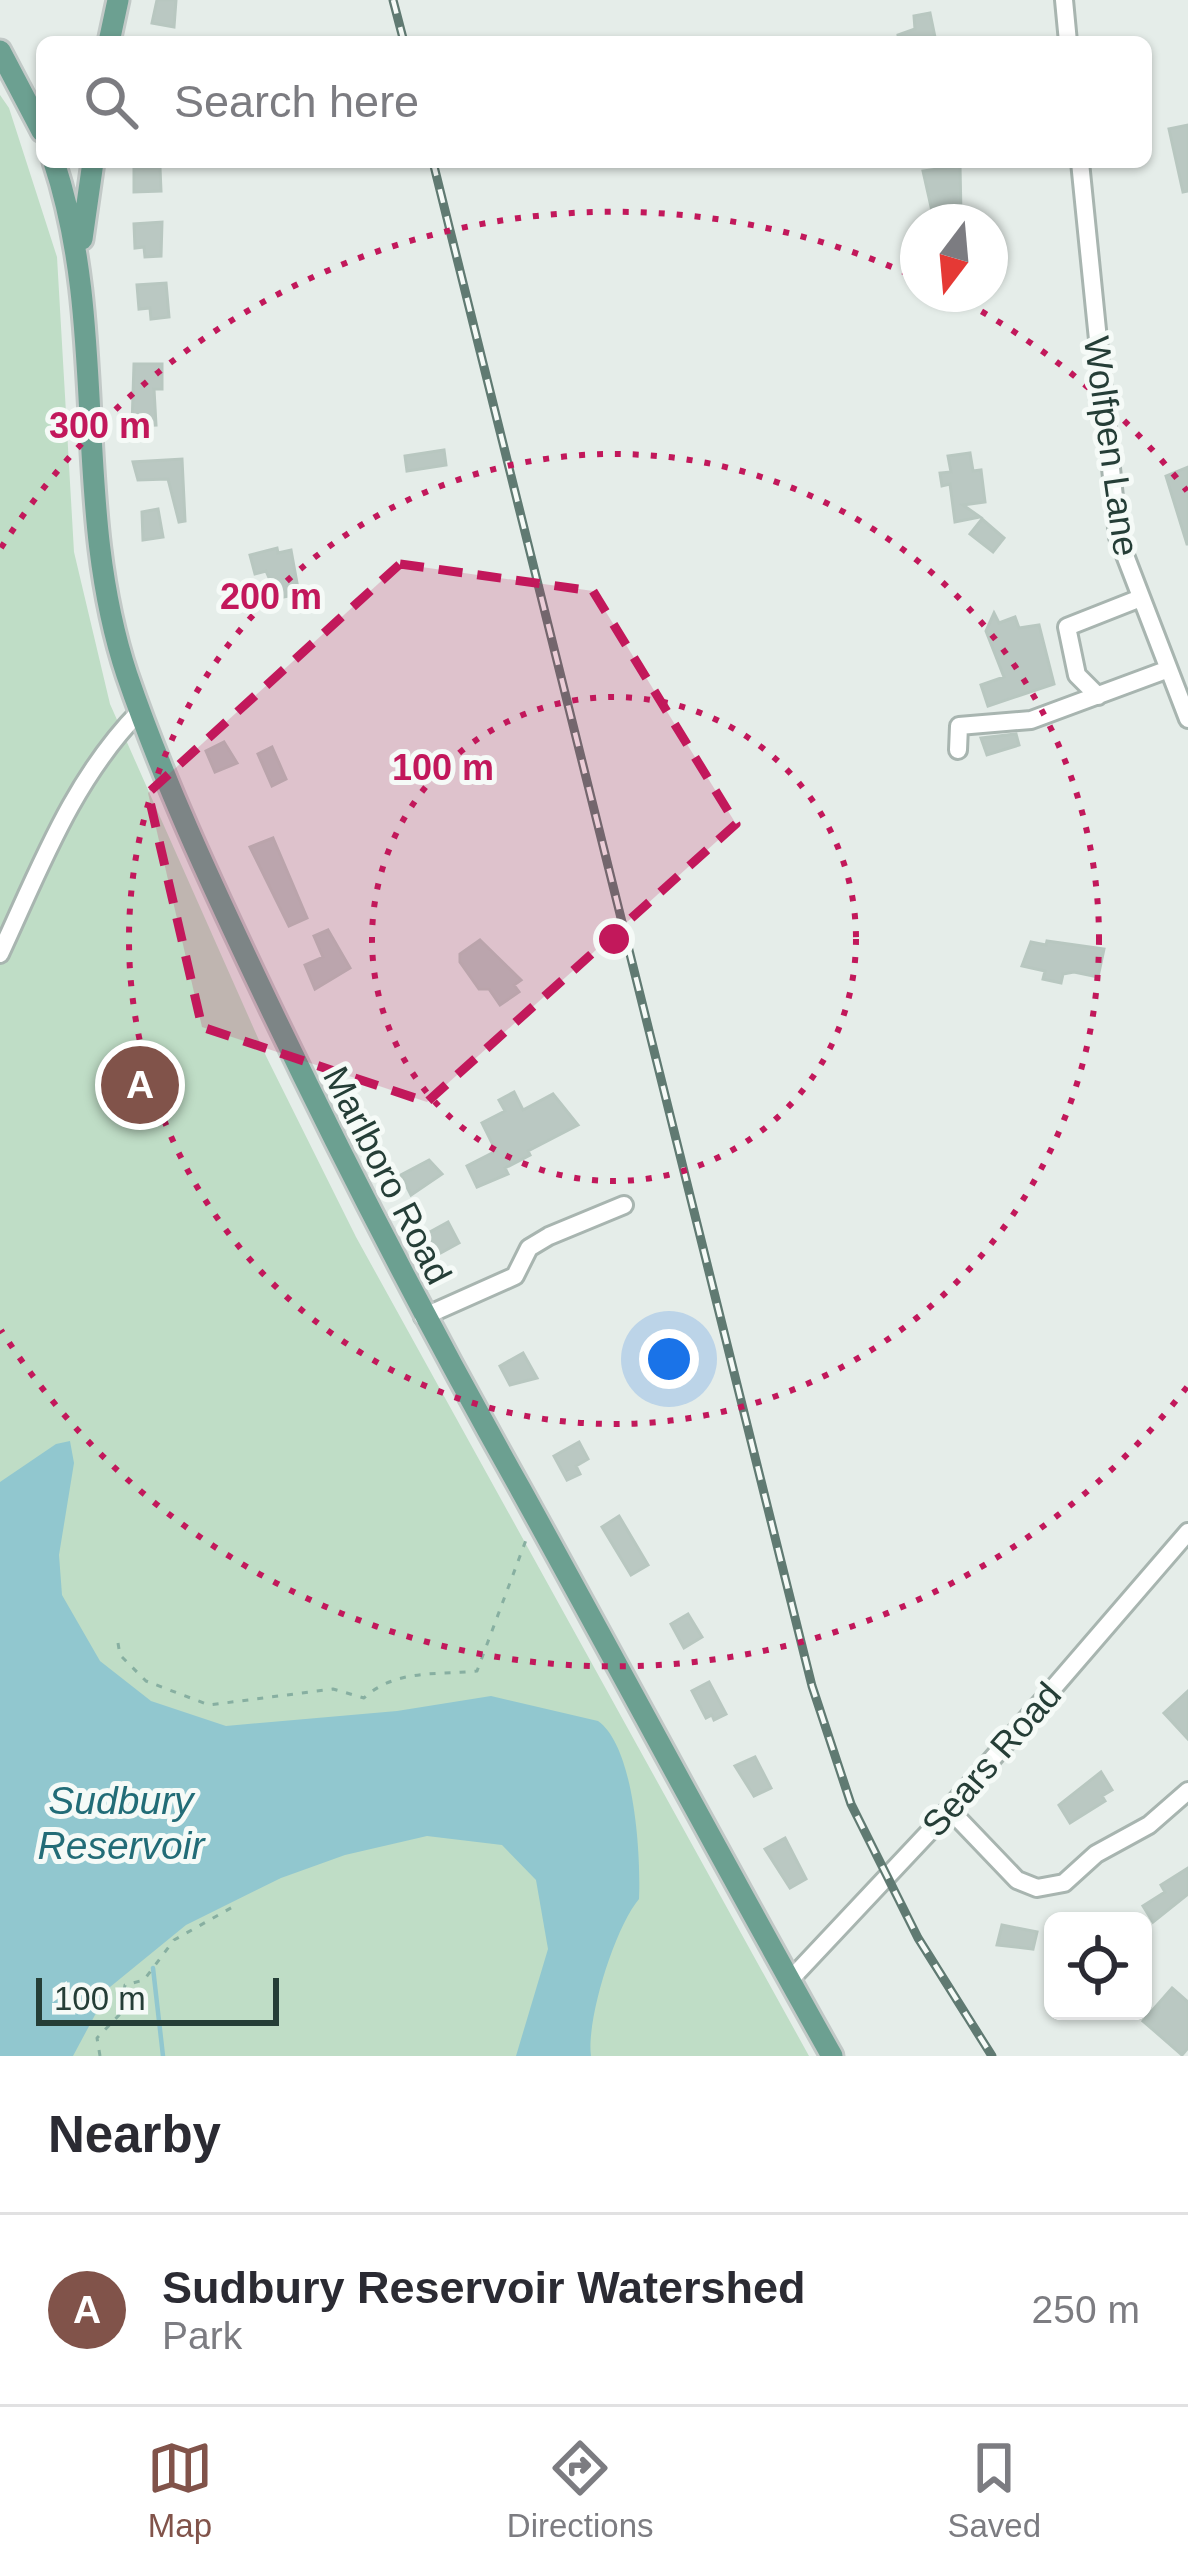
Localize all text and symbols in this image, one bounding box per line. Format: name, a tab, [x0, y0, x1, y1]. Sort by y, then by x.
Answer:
search box	[36, 36, 1152, 168]
icon: search	[78, 69, 144, 135]
text: Search here	[174, 76, 419, 127]
north arrow	[900, 204, 1008, 312]
street label: Wolfpen Lane	[1076, 334, 1147, 559]
text: 300 m	[49, 405, 151, 446]
text: 200 m	[220, 576, 322, 617]
text: 100 m	[392, 747, 494, 788]
centre of rings	[593, 918, 635, 960]
pin: A	[101, 1040, 179, 1130]
street label: Marlboro Road	[315, 1060, 460, 1291]
your location	[639, 1329, 699, 1389]
street label: Sears Road	[914, 1674, 1069, 1845]
water label: Sudbury Reservoir	[38, 1779, 206, 1867]
map controls	[1044, 1912, 1152, 2020]
button: locate	[1044, 1912, 1152, 2020]
scale bar	[36, 1972, 279, 2025]
text: 100 m	[54, 1980, 146, 2017]
text: Nearby	[48, 2106, 221, 2163]
text: Sudbury Reservoir Watershed	[162, 2262, 806, 2313]
text: A	[73, 2288, 101, 2331]
text: 250 m	[1032, 2288, 1140, 2331]
text: Park	[162, 2314, 242, 2357]
tab: Map	[147, 2435, 213, 2545]
tab: Directions	[507, 2435, 654, 2545]
tab: Saved	[947, 2435, 1041, 2545]

